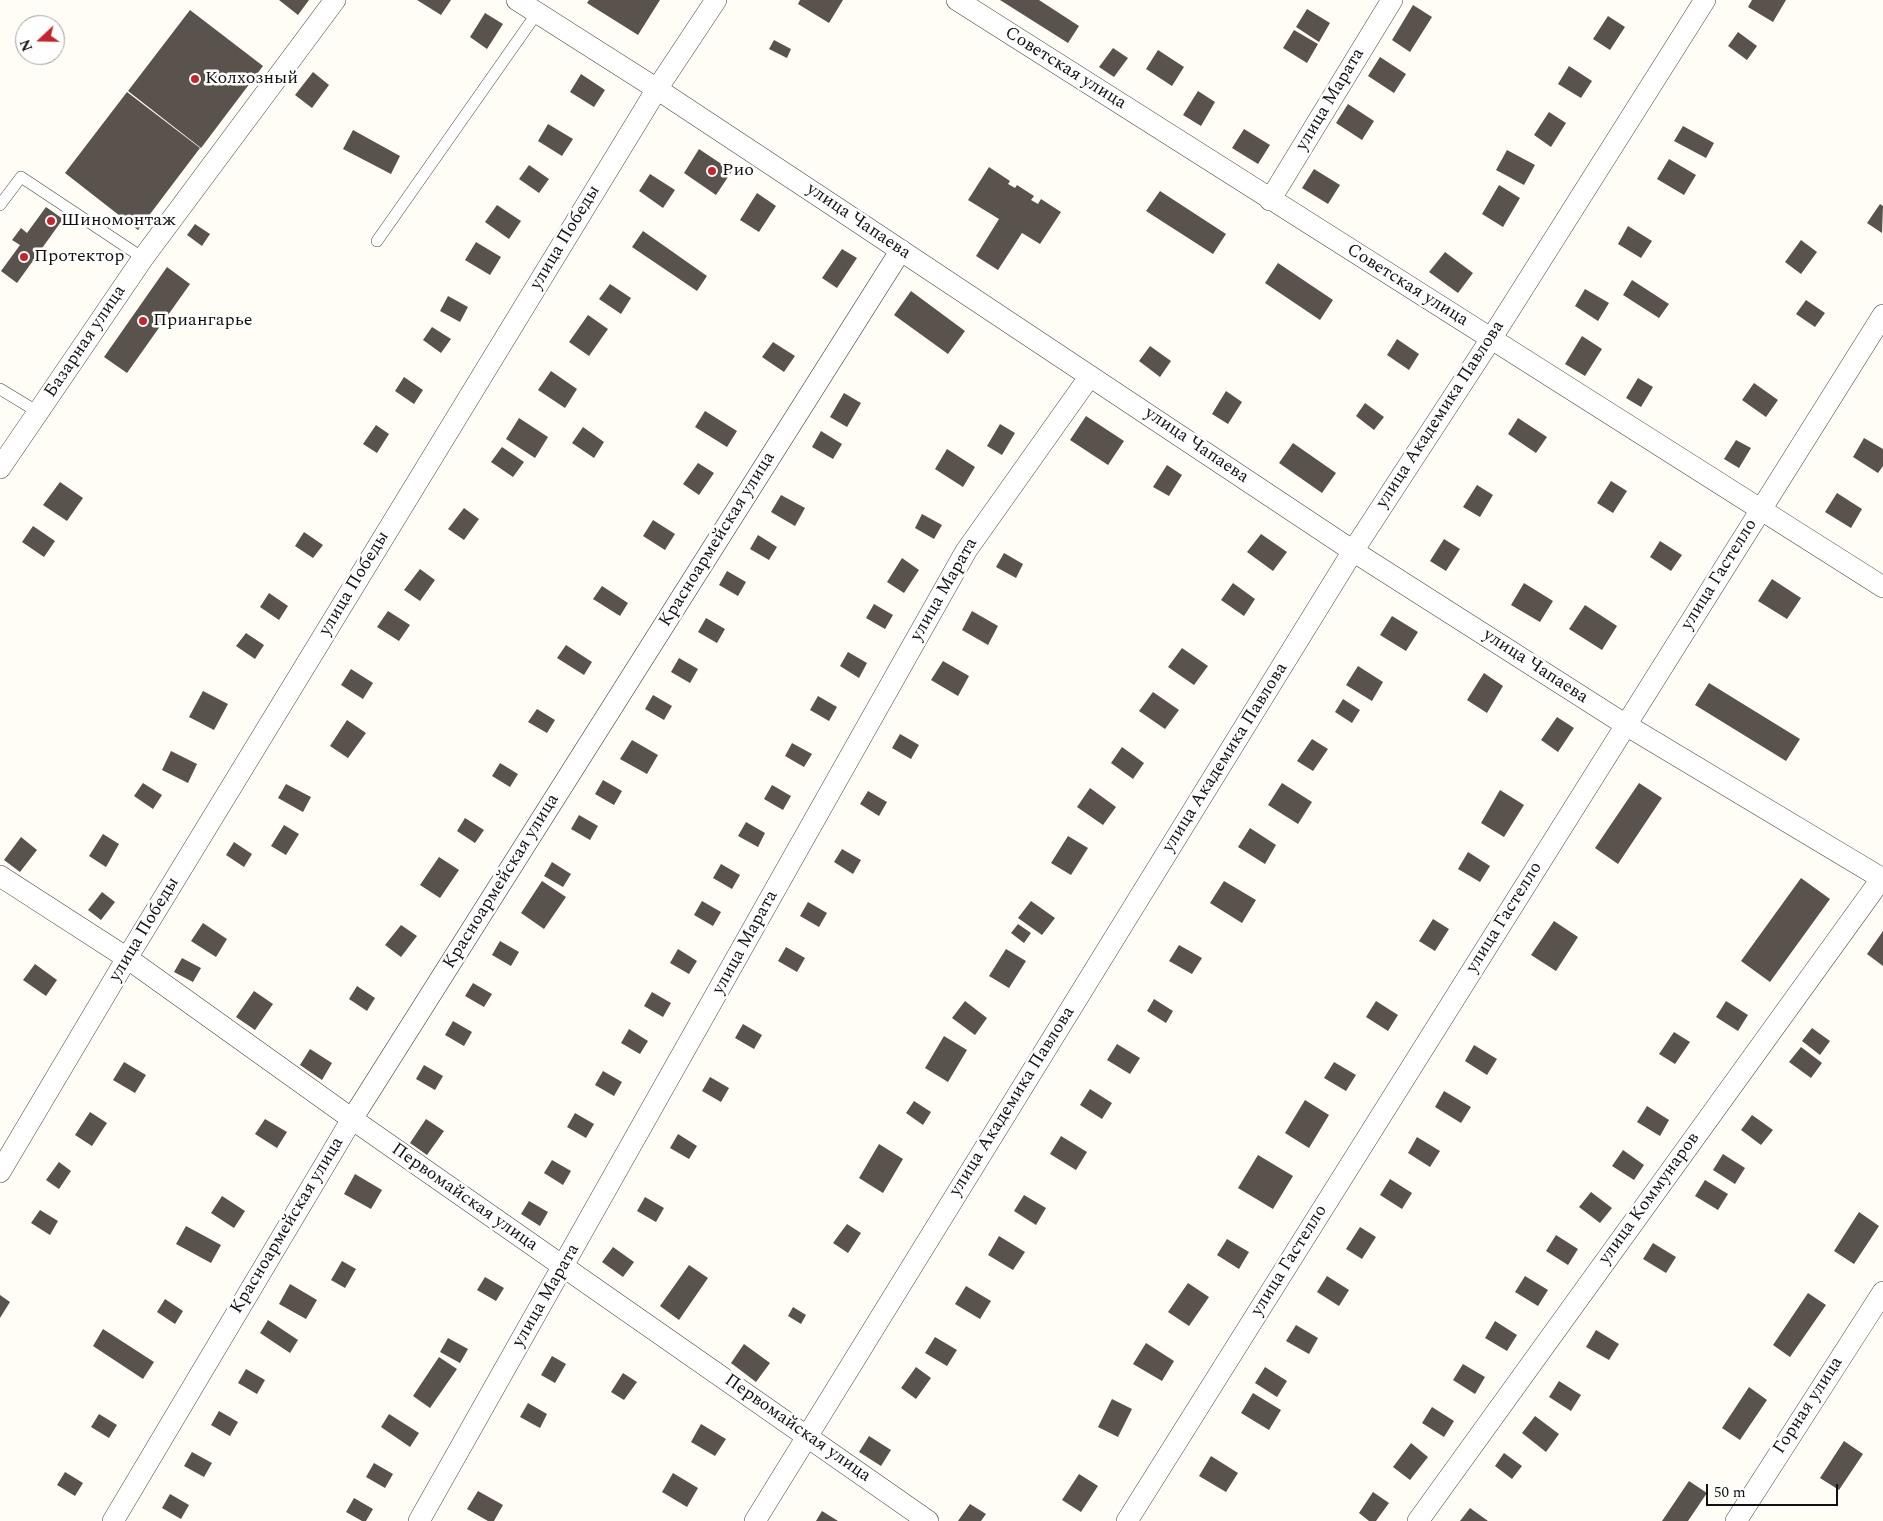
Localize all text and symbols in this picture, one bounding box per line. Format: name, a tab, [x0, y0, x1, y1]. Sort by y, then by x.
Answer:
north arrow	[15, 15, 65, 65]
street label: Советская улица	[1000, 23, 1130, 115]
text: N	[15, 36, 38, 54]
street label: улица Марата	[1292, 45, 1370, 155]
place label: Колхозный	[205, 68, 298, 90]
marker: Колхозный	[189, 73, 201, 85]
place label: Рио	[722, 160, 754, 182]
marker: Рио	[706, 165, 718, 177]
street label: улица Чапаева	[802, 179, 914, 265]
street label: улица Победы	[526, 182, 606, 294]
place label: Шиномонтаж	[61, 210, 176, 232]
marker: Шиномонтаж	[45, 215, 57, 227]
street label: Советская улица	[1342, 240, 1472, 332]
place label: Протектор	[34, 246, 124, 268]
marker: Протектор	[18, 251, 30, 263]
street label: Базарная улица	[41, 282, 131, 402]
place label: Приангарье	[153, 310, 252, 332]
marker: Приангарье	[137, 315, 149, 327]
street label: улица Академика Павлова	[1372, 317, 1510, 513]
street label: улица Чапаева	[1140, 403, 1252, 489]
street label: Красноармейская улица	[655, 449, 781, 631]
street label: улица Гастелло	[1677, 515, 1763, 635]
street label: улица Победы	[315, 528, 395, 640]
street label: улица Марата	[907, 534, 983, 646]
street label: улица Чапаева	[1478, 625, 1592, 709]
street label: улица Академика Павлова	[1159, 659, 1293, 857]
street label: Красноармейская улица	[439, 791, 565, 973]
street label: улица Гастелло	[1462, 858, 1548, 978]
street label: улица Победы	[105, 874, 185, 986]
street label: улица Марата	[708, 887, 784, 999]
street label: улица Академика Павлова	[946, 1003, 1080, 1201]
street label: улица Коммунаров	[1595, 1129, 1705, 1269]
street label: Красноармейская улица	[227, 1134, 349, 1318]
street label: Первомайская улица	[387, 1139, 541, 1257]
street label: улица Гастелло	[1247, 1201, 1333, 1321]
street label: улица Марата	[509, 1240, 585, 1352]
street label: Горная улица	[1770, 1353, 1848, 1459]
street label: Первомайская улица	[720, 1370, 874, 1488]
scale bar	[1708, 1474, 1840, 1506]
text: 50 m	[1714, 1481, 1746, 1504]

